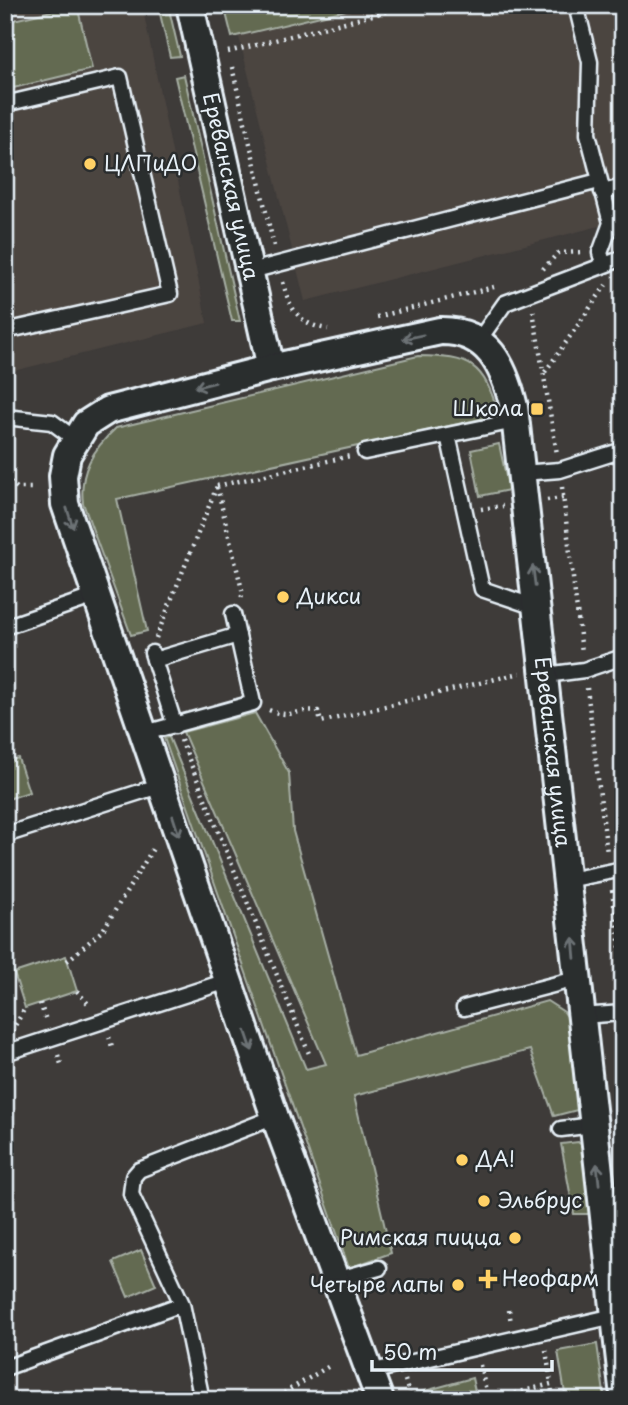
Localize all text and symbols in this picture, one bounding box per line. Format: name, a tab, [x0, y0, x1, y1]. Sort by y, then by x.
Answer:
street label: Ереванская улица	[196, 89, 269, 284]
place label: ЦЛПиДО	[104, 146, 198, 178]
marker: ЦЛПиДО	[82, 156, 98, 172]
one-way arrow	[402, 331, 425, 345]
one-way arrow	[194, 379, 217, 392]
place label: Школа	[453, 391, 523, 423]
marker: Школа	[529, 401, 545, 417]
one-way arrow	[64, 507, 77, 529]
one-way arrow	[527, 565, 540, 587]
place label: Дикси	[296, 579, 361, 611]
marker: Дикси	[275, 589, 291, 605]
street label: Ереванская улица	[528, 655, 581, 849]
one-way arrow	[170, 815, 183, 837]
one-way arrow	[567, 937, 580, 960]
one-way arrow	[244, 1030, 256, 1052]
place label: ДА!	[475, 1142, 515, 1174]
marker: ДА!	[454, 1152, 470, 1168]
one-way arrow	[591, 1163, 604, 1186]
place label: Эльбрус	[498, 1183, 582, 1215]
marker: Эльбрус	[476, 1193, 492, 1209]
place label: Римская пицца	[340, 1220, 502, 1252]
marker: Римская пицца	[507, 1230, 523, 1246]
place label: Неофарм	[502, 1261, 599, 1293]
place label: Четыре лапы	[310, 1267, 444, 1299]
marker: Неофарм	[480, 1271, 496, 1287]
marker: Четыре лапы	[450, 1277, 466, 1293]
scale bar	[372, 1328, 553, 1372]
text: 50 m	[383, 1335, 437, 1367]

